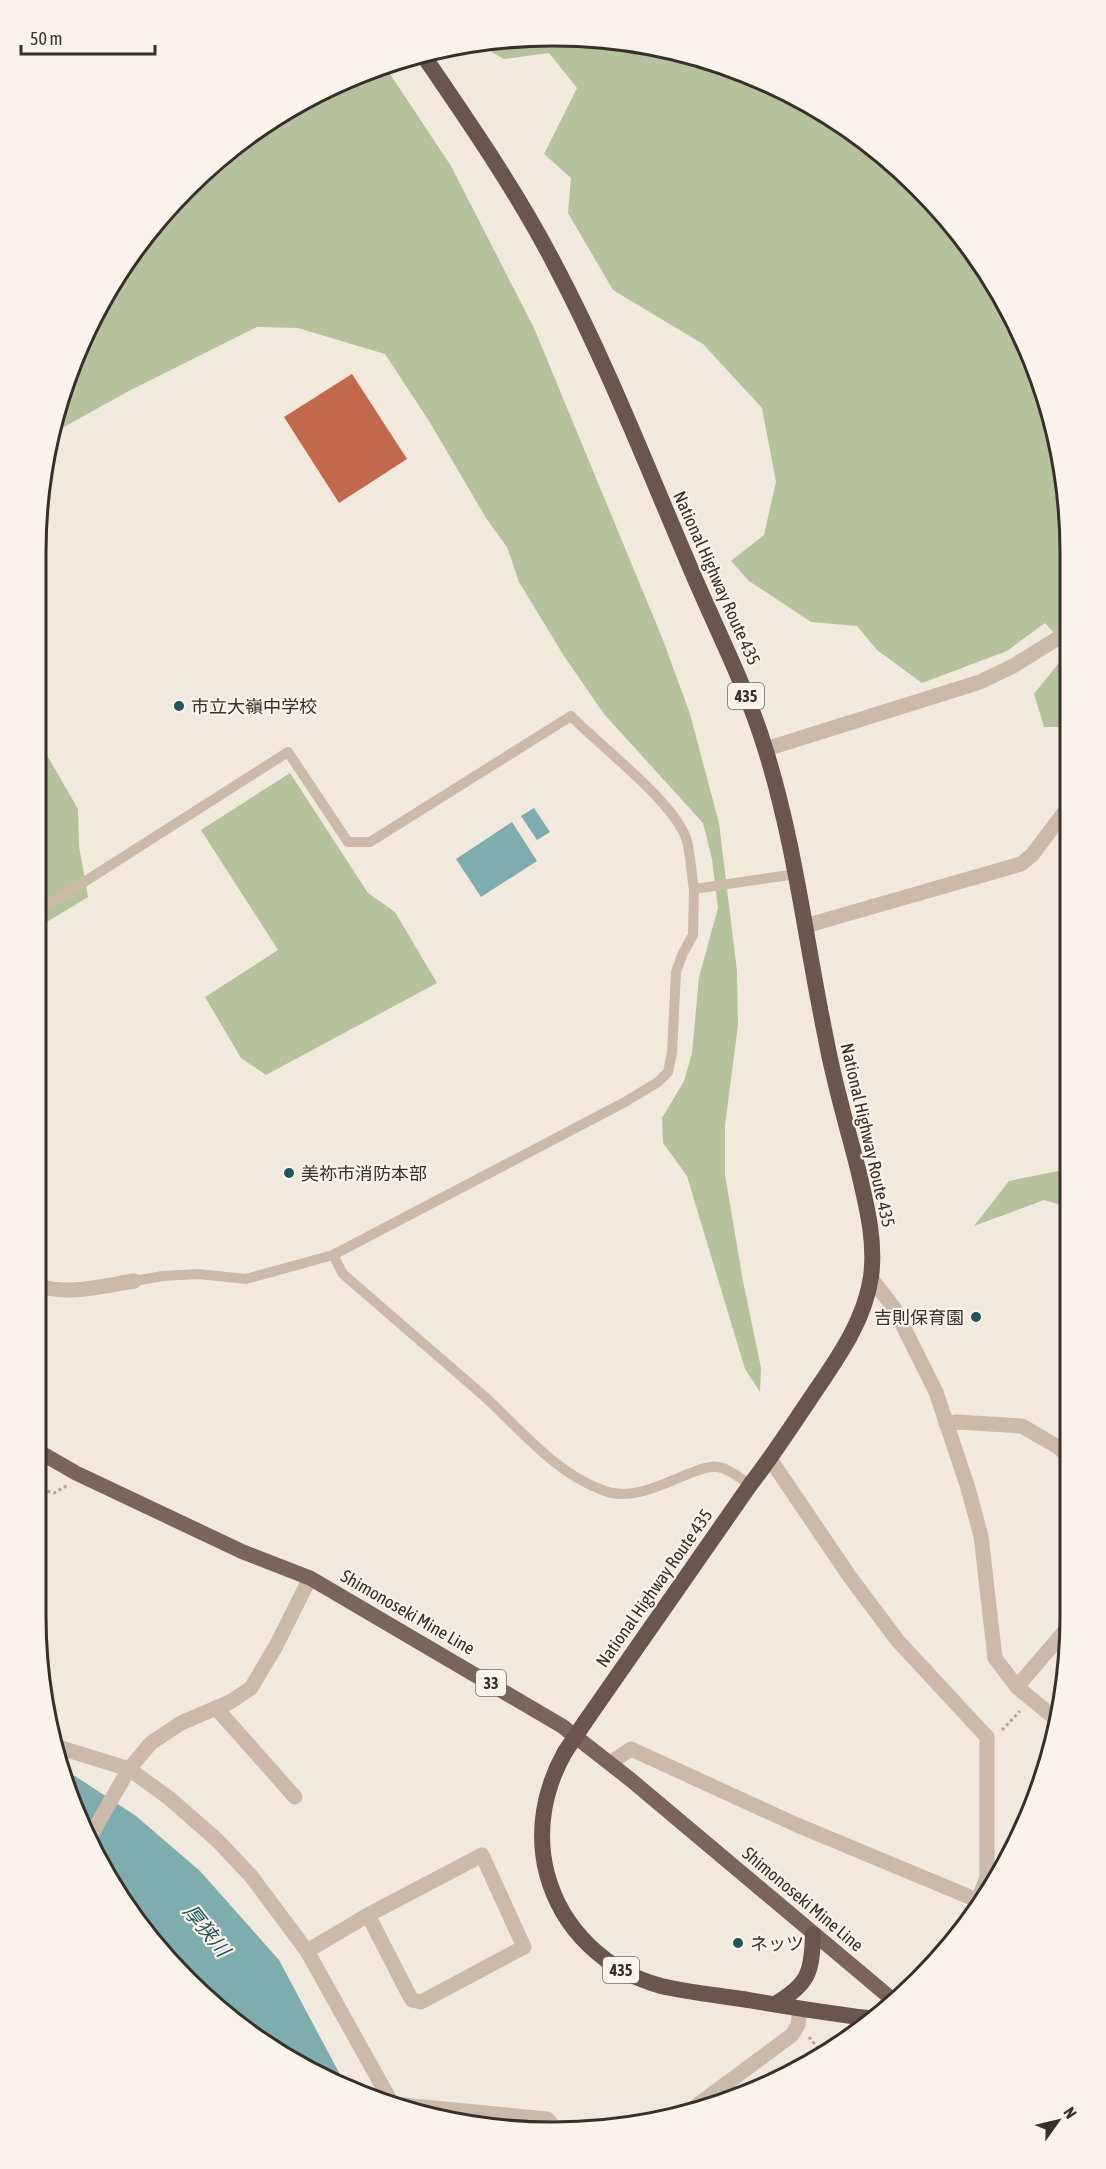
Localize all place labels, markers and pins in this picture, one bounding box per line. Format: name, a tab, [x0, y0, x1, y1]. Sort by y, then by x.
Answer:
place label: 市立大嶺中学校	[191, 696, 317, 717]
marker: 市立大嶺中学校	[172, 699, 186, 713]
place label: 美祢市消防本部	[301, 1163, 427, 1184]
marker: 美祢市消防本部	[282, 1166, 296, 1180]
place label: 吉則保育園	[874, 1307, 964, 1328]
marker: 吉則保育園	[969, 1310, 983, 1324]
place label: ネッツ	[750, 1933, 804, 1954]
marker: ネッツ	[731, 1936, 745, 1950]

